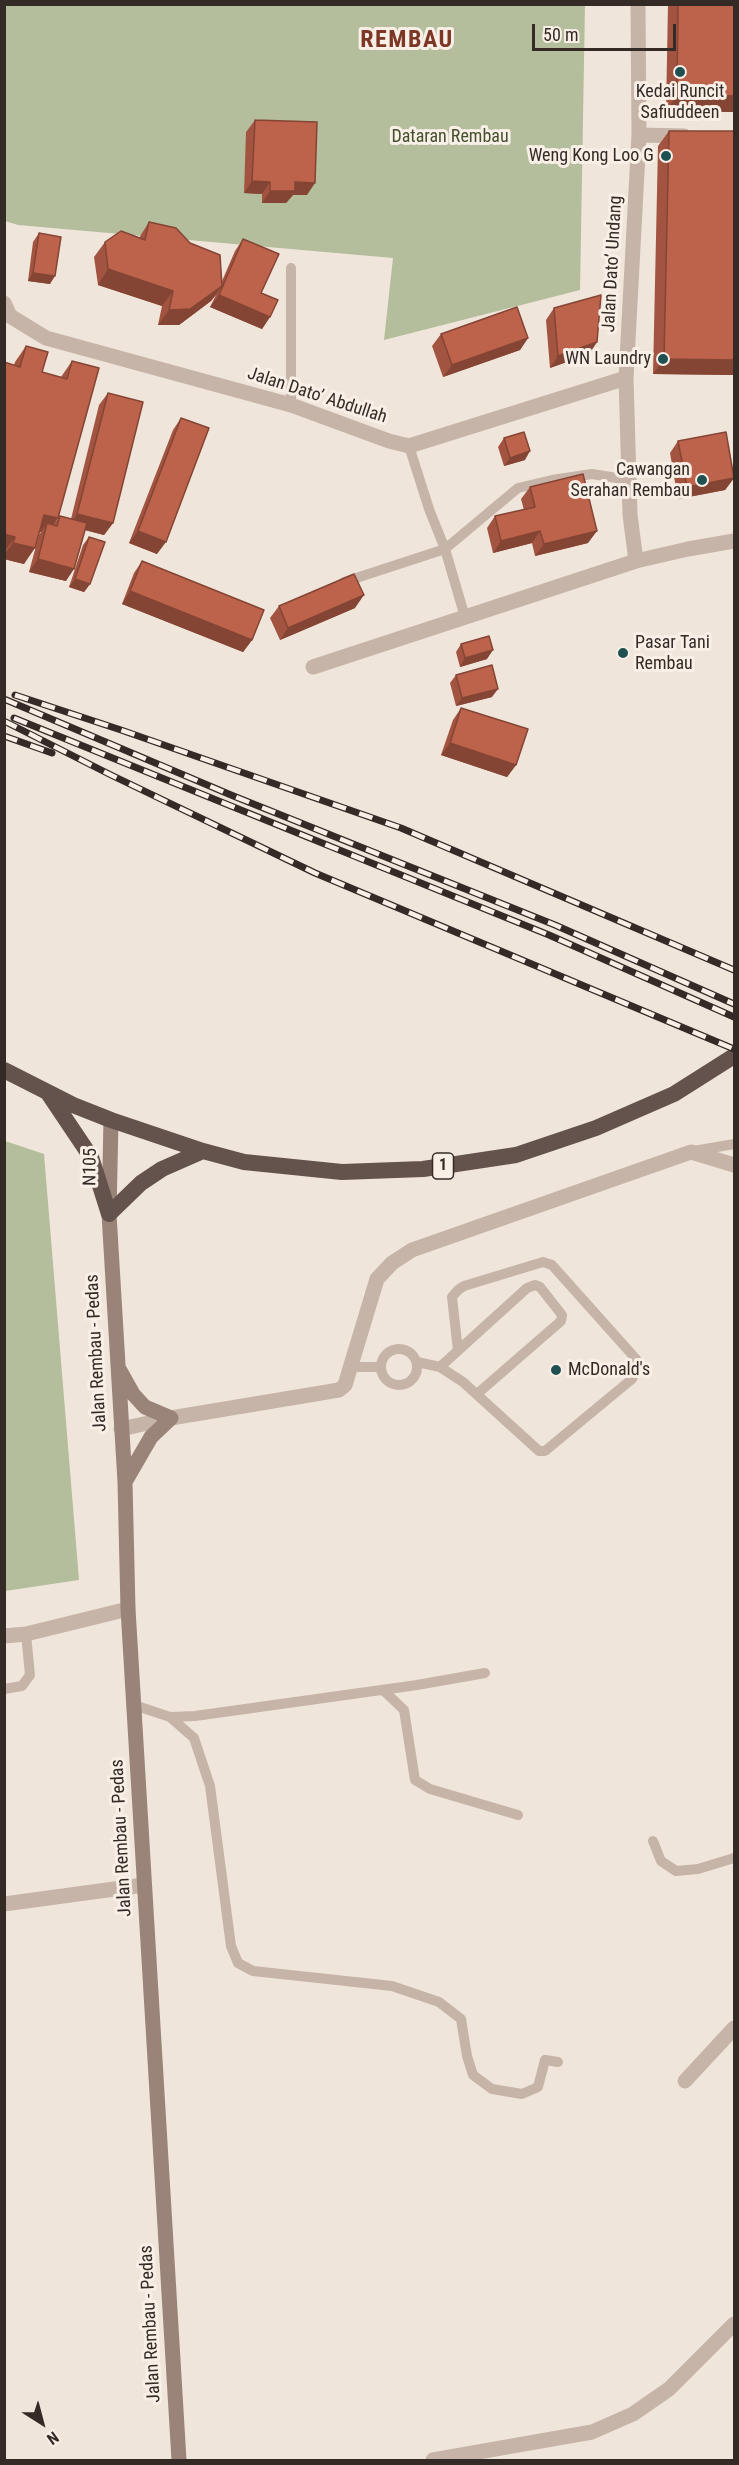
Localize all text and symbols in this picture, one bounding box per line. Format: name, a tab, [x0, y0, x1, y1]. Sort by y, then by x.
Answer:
scale bar	[535, 12, 679, 50]
text: 50 m	[543, 24, 578, 45]
district label: REMBAU	[360, 27, 454, 55]
marker: Kedai Runcit Safiuddeen	[673, 65, 687, 79]
place label: Kedai Runcit Safiuddeen	[636, 81, 724, 124]
park label: Dataran Rembau	[391, 126, 509, 148]
place label: Weng Kong Loo G	[529, 145, 654, 167]
marker: Weng Kong Loo G	[659, 149, 673, 163]
street label: Jalan Dato’ Undang	[599, 195, 627, 333]
place label: WN Laundry	[565, 348, 651, 370]
marker: WN Laundry	[656, 352, 670, 366]
street label: Jalan Dato’ Abdullah	[245, 363, 389, 429]
place label: Cawangan Serahan Rembau	[571, 459, 690, 502]
marker: Cawangan Serahan Rembau	[695, 473, 709, 487]
place label: Pasar Tani Rembau	[635, 632, 710, 674]
marker: Pasar Tani Rembau	[616, 646, 630, 660]
street label: N105	[80, 1148, 102, 1186]
road number: 1	[432, 1153, 454, 1179]
street label: Jalan Rembau - Pedas	[82, 1274, 112, 1432]
place label: McDonald's	[568, 1359, 650, 1381]
marker: McDonald's	[549, 1363, 563, 1377]
street label: Jalan Rembau - Pedas	[107, 1759, 137, 1917]
street label: Jalan Rembau - Pedas	[136, 2245, 166, 2403]
north arrow	[12, 2393, 72, 2453]
text: N	[43, 2427, 62, 2449]

